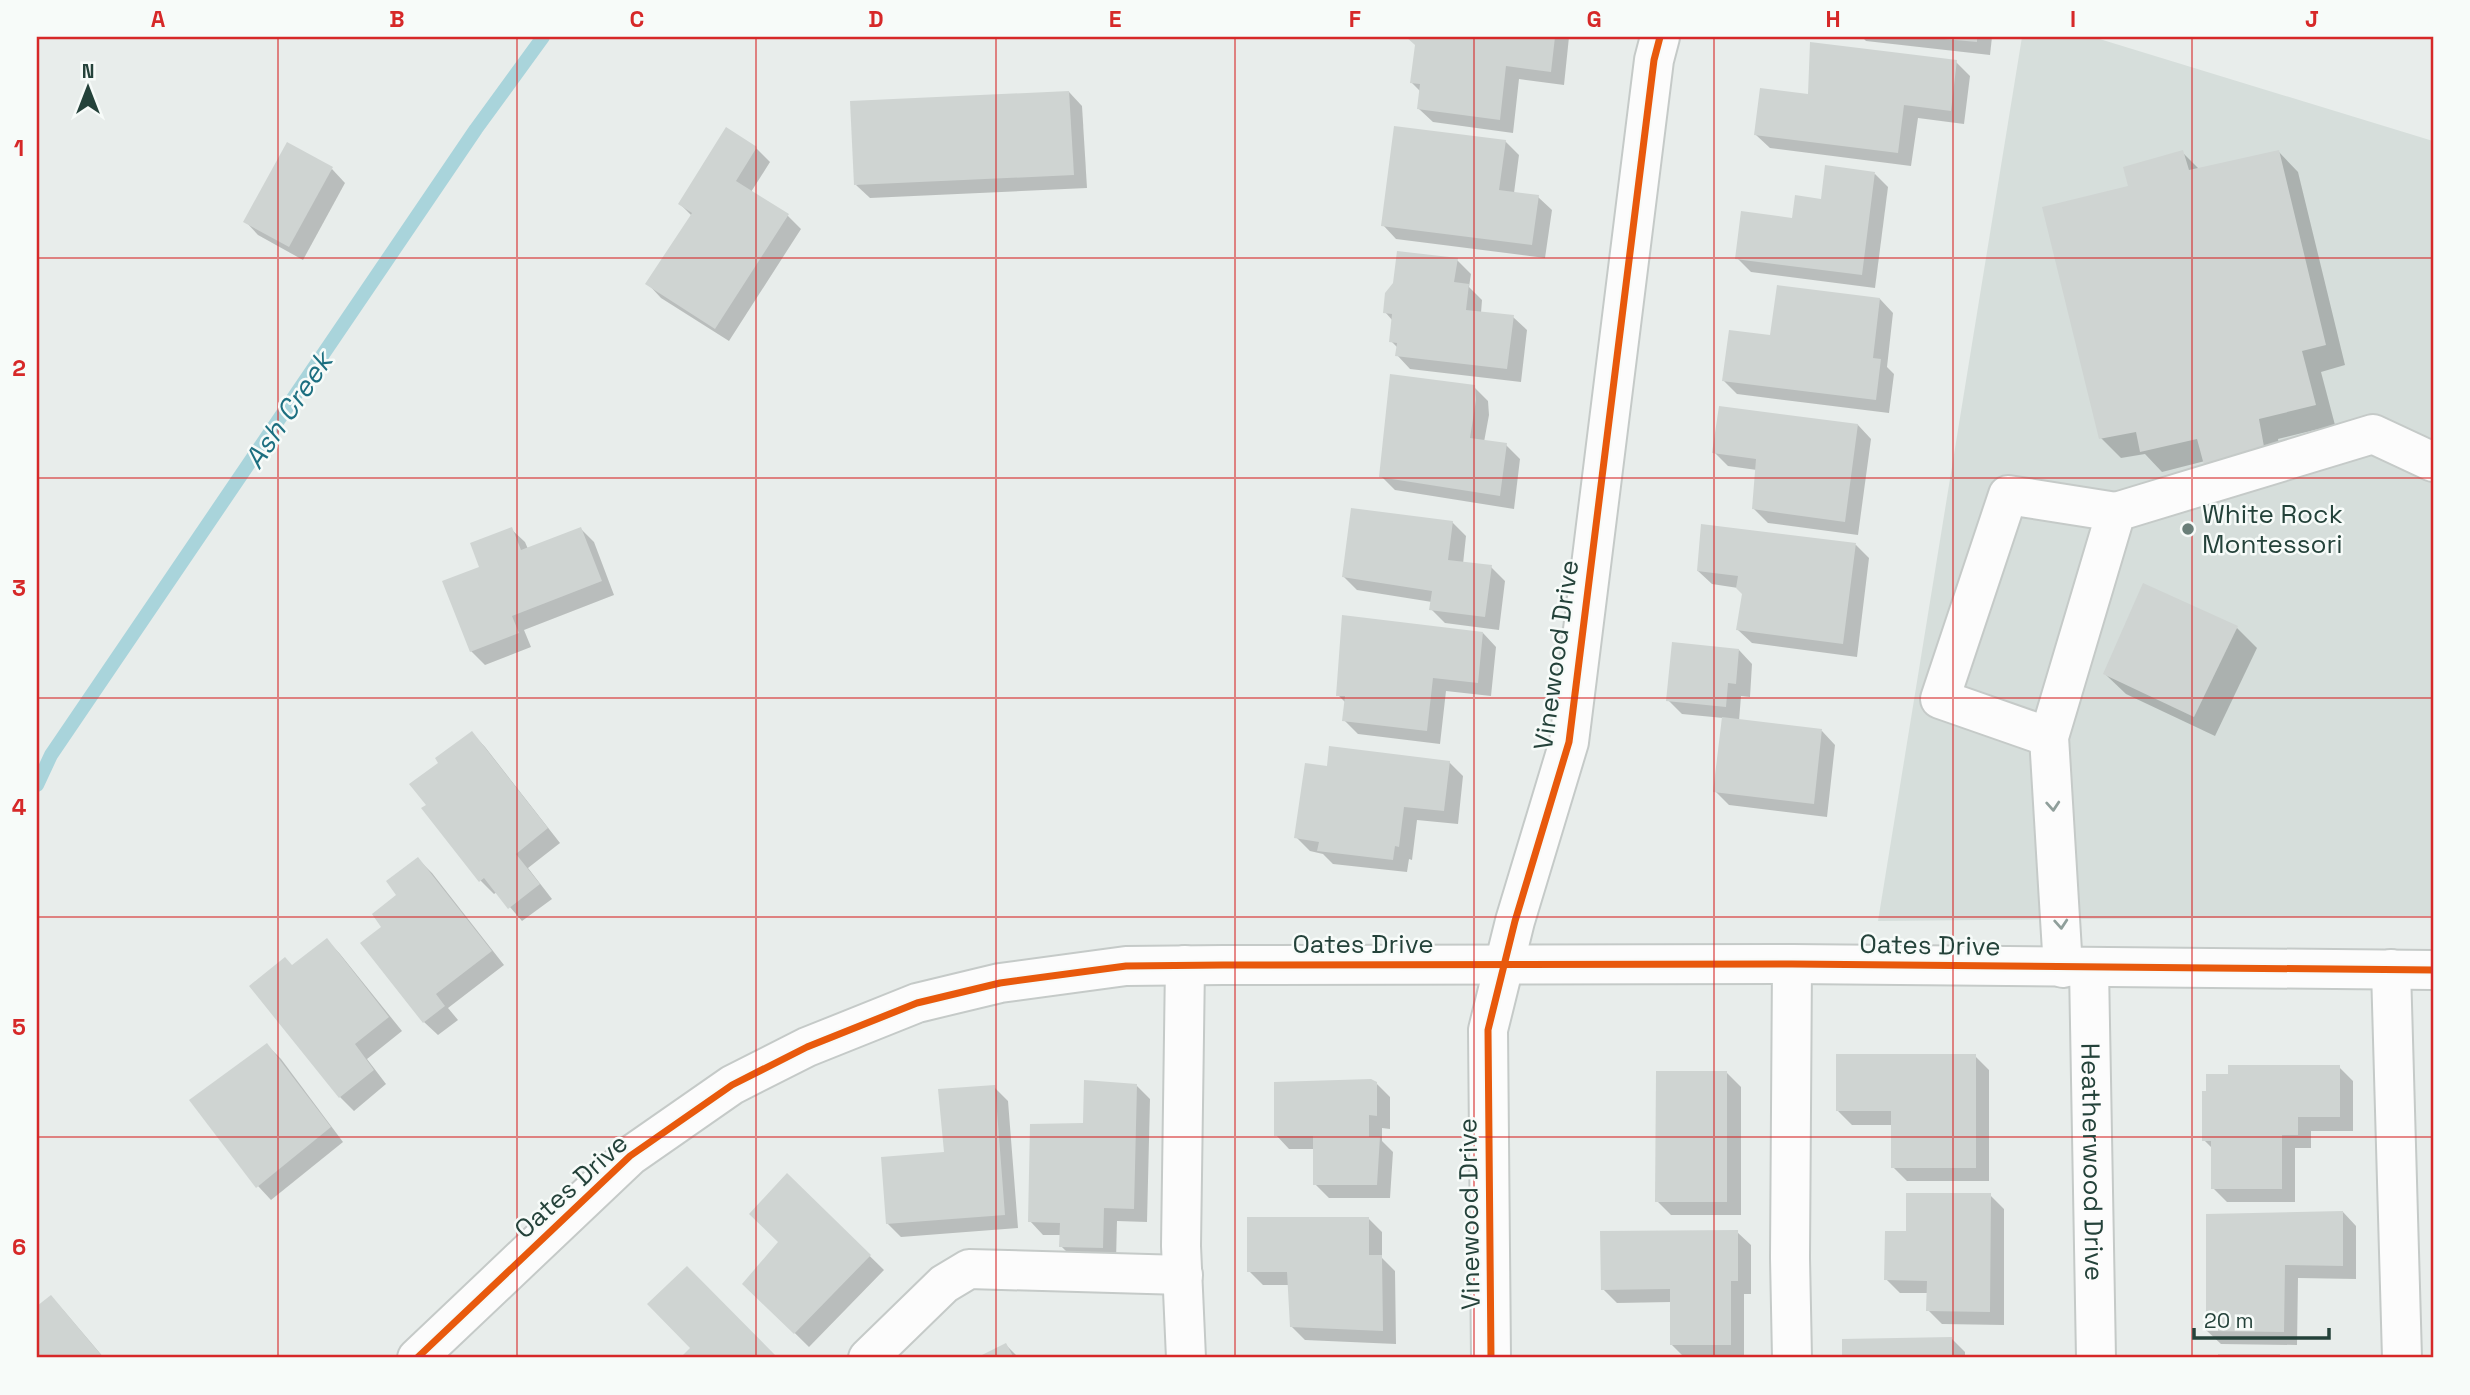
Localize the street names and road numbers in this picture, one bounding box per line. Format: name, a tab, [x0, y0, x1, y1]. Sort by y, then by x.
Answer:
street label: Vinewood Drive	[1526, 558, 1586, 752]
street label: Oates Drive	[1292, 927, 1434, 961]
street label: Oates Drive	[1859, 927, 2001, 963]
street label: Heatherwood Drive	[2073, 1043, 2112, 1281]
street label: Vinewood Drive	[1450, 1118, 1488, 1310]
street label: Oates Drive	[507, 1126, 635, 1246]

